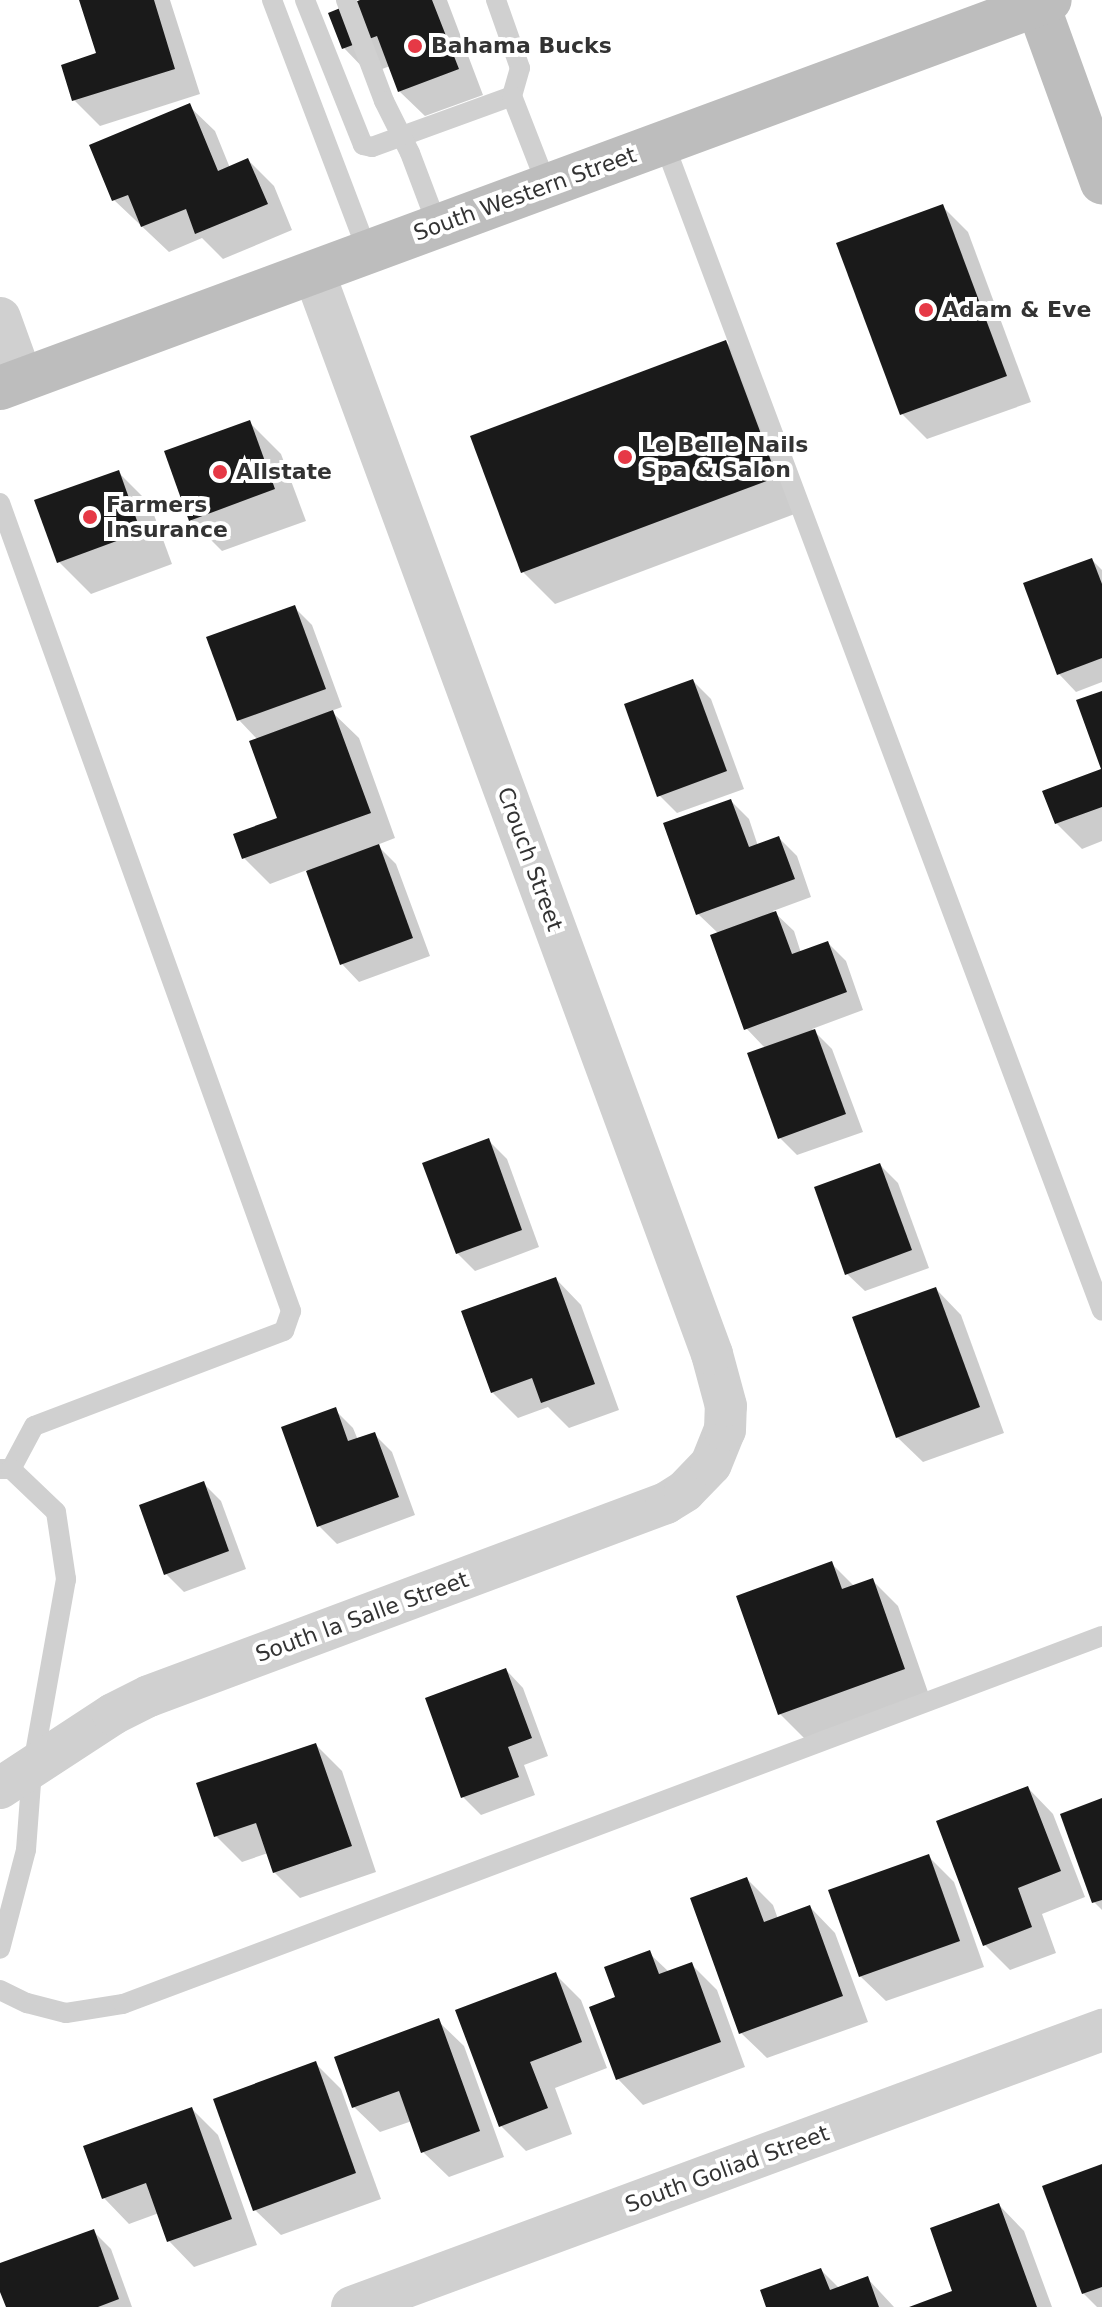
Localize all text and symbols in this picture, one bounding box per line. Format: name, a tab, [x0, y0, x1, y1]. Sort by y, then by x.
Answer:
place label: Bahama Bucks	[431, 33, 612, 59]
marker: Bahama Bucks	[406, 37, 424, 55]
street label: South Western Street	[410, 141, 640, 247]
place label: Adam & Eve	[942, 297, 1091, 323]
marker: Adam & Eve	[917, 301, 935, 319]
place label: Le Belle Nails Spa & Salon	[641, 431, 808, 482]
marker: Le Belle Nails Spa & Salon	[616, 448, 634, 466]
place label: Allstate	[236, 459, 332, 485]
marker: Allstate	[211, 463, 229, 481]
place label: Farmers Insurance	[106, 491, 228, 542]
marker: Farmers Insurance	[81, 508, 99, 526]
street label: Crouch Street	[492, 783, 568, 935]
street label: South la Salle Street	[252, 1566, 472, 1668]
street label: South Goliad Street	[621, 2120, 833, 2218]

